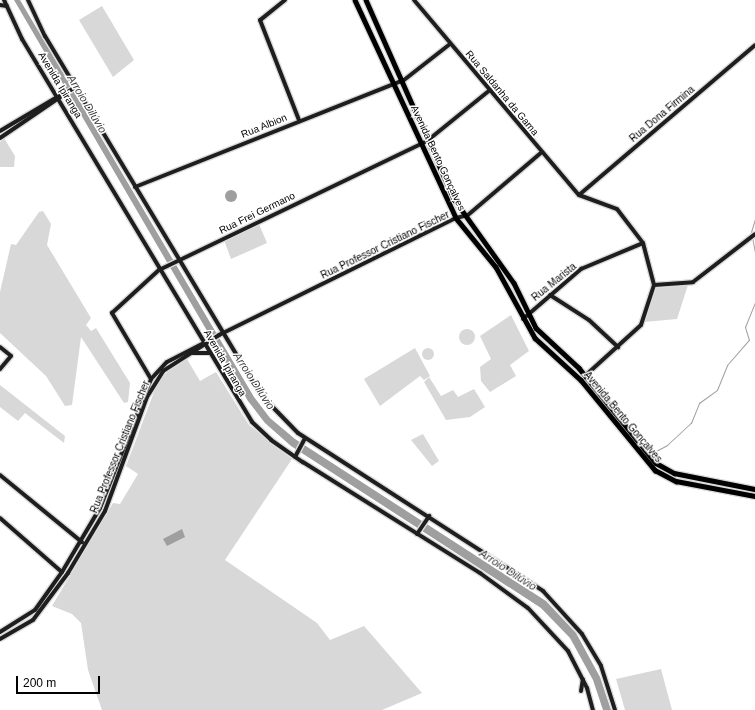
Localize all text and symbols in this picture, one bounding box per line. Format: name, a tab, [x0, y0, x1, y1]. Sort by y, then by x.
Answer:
street label: Rua Saldanha da Gama	[463, 48, 541, 138]
street label: Avenida Ipiranga	[36, 50, 84, 120]
water label: Arroio Dilúvio	[64, 73, 110, 135]
street label: Rua Dona Firmina	[627, 83, 697, 145]
street label: Avenida Bento Gonçalves	[408, 103, 468, 213]
street label: Rua Albion	[239, 111, 289, 141]
street label: Rua Frei Germano	[217, 189, 297, 237]
street label: Rua Professor Cristiano Fischer	[319, 209, 451, 281]
street label: Rua Marista	[529, 260, 579, 304]
street label: Avenida Ipiranga	[201, 328, 249, 398]
water label: Arroio Dilúvio	[231, 350, 277, 412]
street label: Avenida Bento Gonçalves	[581, 369, 665, 465]
street label: Rua Professor Cristiano Fischer	[88, 379, 152, 515]
water label: Arroio Dilúvio	[477, 547, 539, 593]
scale bar	[18, 668, 102, 694]
text: 200 m	[23, 676, 56, 690]

